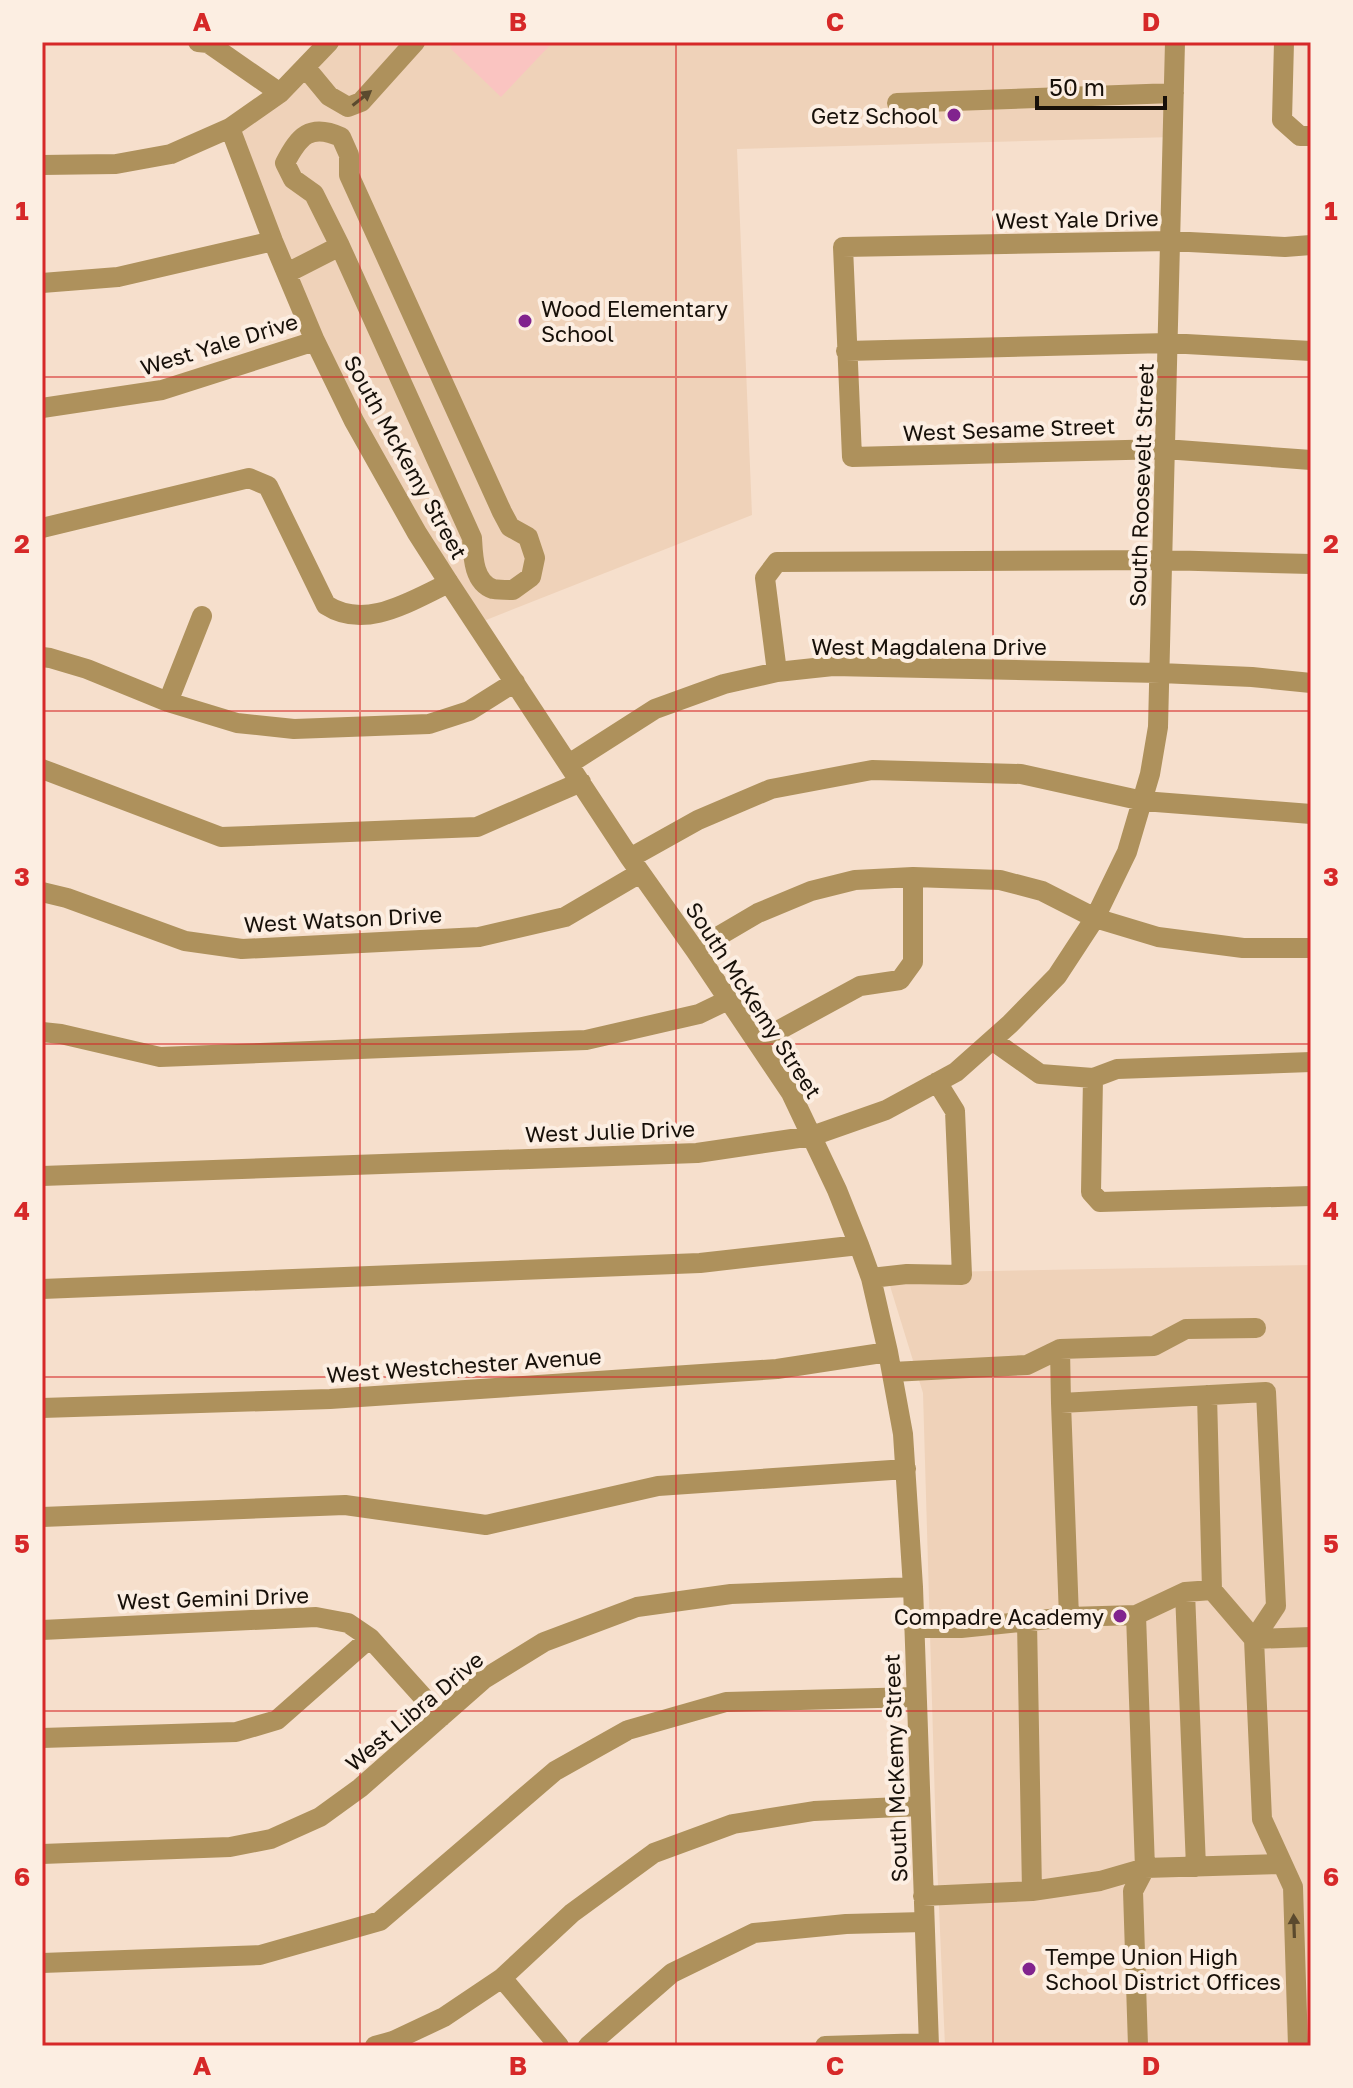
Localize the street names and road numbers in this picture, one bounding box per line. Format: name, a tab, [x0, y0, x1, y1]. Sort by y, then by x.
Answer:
street label: West Yale Drive	[995, 204, 1159, 234]
street label: West Yale Drive	[137, 307, 301, 381]
street label: South McKemy Street	[339, 350, 473, 564]
street label: South Roosevelt Street	[1123, 363, 1159, 607]
street label: West Sesame Street	[902, 412, 1116, 446]
street label: West Magdalena Drive	[811, 633, 1047, 660]
street label: South McKemy Street	[680, 897, 828, 1103]
street label: West Watson Drive	[243, 900, 443, 938]
street label: West Julie Drive	[524, 1115, 696, 1147]
street label: West Westchester Avenue	[326, 1342, 602, 1388]
street label: West Gemini Drive	[117, 1581, 309, 1615]
street label: West Libra Drive	[340, 1645, 488, 1777]
street label: South McKemy Street	[878, 1653, 912, 1883]

